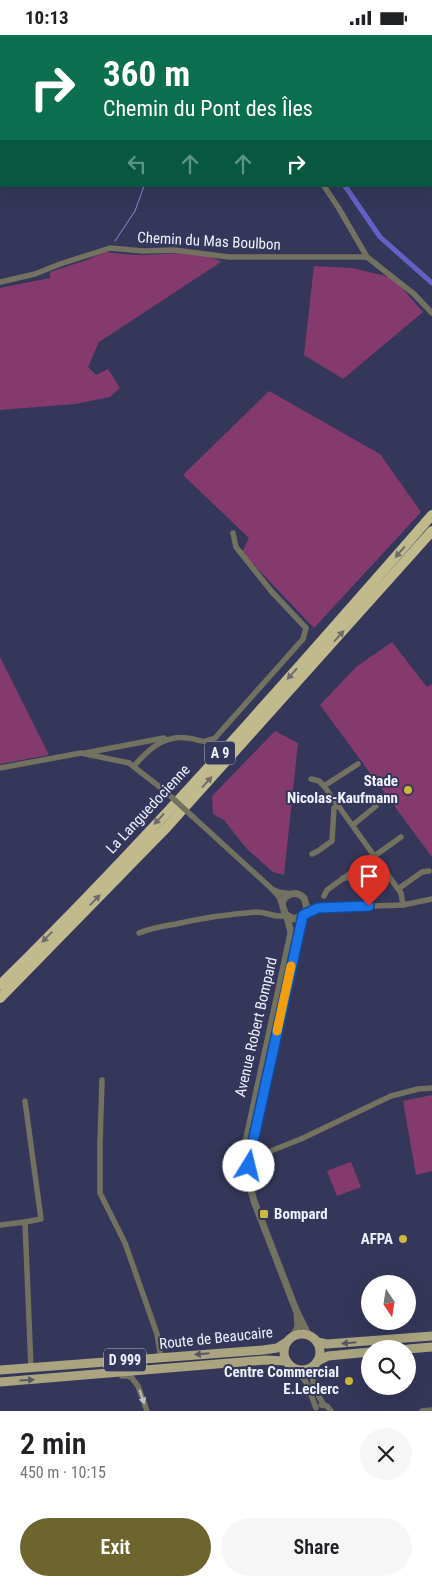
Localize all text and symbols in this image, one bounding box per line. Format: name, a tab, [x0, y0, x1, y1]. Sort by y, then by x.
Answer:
text: 10:13	[25, 6, 69, 29]
text: 360 m	[103, 54, 190, 95]
icon: right	[20, 55, 85, 120]
text: Chemin du Pont des Îles	[103, 96, 313, 121]
icon: left	[123, 150, 151, 178]
icon: ahead	[176, 150, 204, 178]
icon: ahead	[229, 150, 257, 178]
icon: right	[282, 150, 310, 178]
street label: Chemin du Mas Boulbon	[137, 228, 281, 254]
one-way arrow	[394, 545, 406, 557]
one-way arrow	[333, 630, 345, 642]
one-way arrow	[286, 667, 298, 679]
road number: A 9	[205, 741, 235, 765]
street label: La Languedocienne	[102, 761, 194, 857]
place label: Stade Nicolas-Kaufmann	[287, 772, 398, 807]
one-way arrow	[201, 777, 213, 789]
marker: Stade Nicolas-Kaufmann	[402, 784, 414, 796]
one-way arrow	[153, 813, 165, 825]
pin	[348, 855, 390, 906]
icon: arrive	[355, 862, 383, 890]
one-way arrow	[89, 894, 101, 906]
one-way arrow	[41, 931, 53, 943]
street label: Avenue Robert Bompard	[231, 955, 281, 1099]
position arrow	[222, 1139, 274, 1191]
place label: Bompard	[274, 1205, 328, 1223]
marker: Bompard	[258, 1208, 270, 1220]
place label: AFPA	[361, 1230, 393, 1248]
marker: AFPA	[397, 1233, 409, 1245]
north arrow	[361, 1275, 416, 1330]
map controls	[361, 1275, 416, 1395]
street label: Route de Beaucaire	[158, 1323, 274, 1353]
one-way arrow	[340, 1339, 356, 1347]
button: search	[361, 1340, 416, 1395]
road number: D 999	[104, 1349, 146, 1371]
one-way arrow	[194, 1351, 210, 1359]
place label: Centre Commercial E.Leclerc	[224, 1363, 339, 1398]
one-way arrow	[19, 1375, 35, 1383]
marker: Centre Commercial E.Leclerc	[343, 1375, 355, 1387]
one-way arrow	[139, 1389, 146, 1404]
text: 2 min	[20, 1426, 86, 1461]
button: close	[360, 1428, 412, 1480]
text: 450 m · 10:15	[20, 1463, 106, 1482]
button: Exit	[20, 1518, 211, 1576]
button: Share	[221, 1518, 412, 1576]

